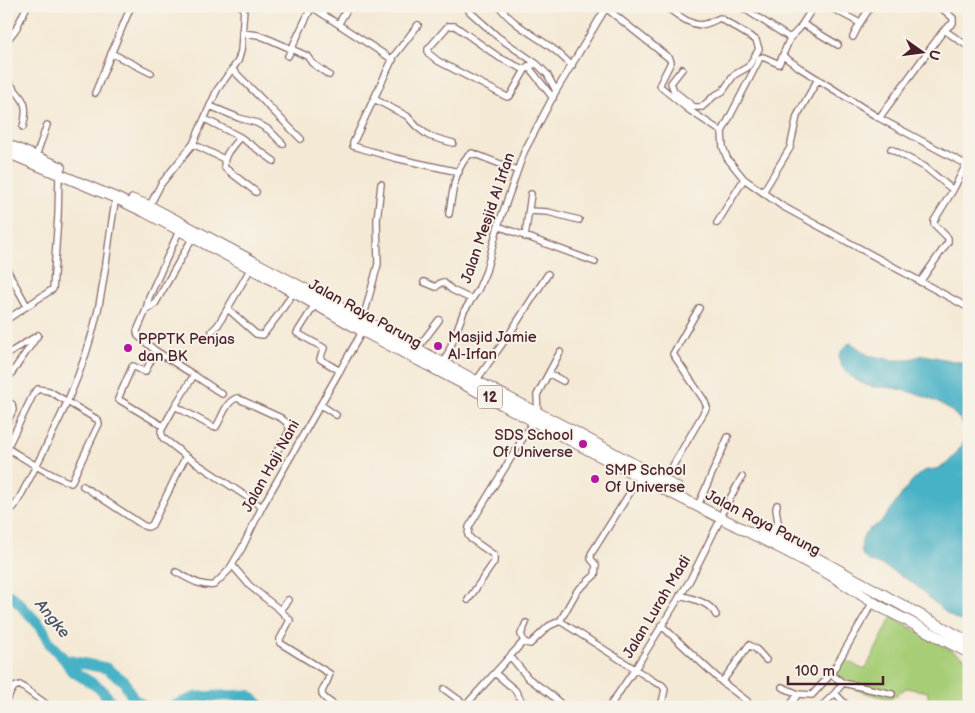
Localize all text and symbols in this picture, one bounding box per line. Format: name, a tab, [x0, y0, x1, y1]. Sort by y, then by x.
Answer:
north arrow	[898, 28, 948, 78]
text: U	[925, 48, 944, 62]
street label: Jalan Mesjid Al Irfan	[457, 150, 519, 286]
street label: Jalan Raya Parung	[305, 275, 425, 353]
place label: Masjid Jamie Al-Irfan	[448, 328, 537, 364]
place label: PPPTK Penjas dan BK	[138, 330, 235, 366]
marker: Masjid Jamie Al-Irfan	[432, 340, 444, 352]
marker: PPPTK Penjas dan BK	[122, 342, 134, 354]
road number: 12	[478, 386, 502, 408]
street label: Jalan Haji Nani	[238, 417, 304, 515]
place label: SDS School Of Universe	[493, 426, 573, 462]
marker: SDS School Of Universe	[577, 438, 589, 450]
place label: SMP School Of Universe	[605, 461, 686, 497]
marker: SMP School Of Universe	[589, 473, 601, 485]
street label: Jalan Raya Parung	[702, 486, 824, 560]
street label: Jalan Lurah Madi	[619, 552, 695, 662]
water label: Angke	[30, 595, 73, 642]
scale bar	[788, 653, 882, 685]
text: 100 m	[795, 662, 835, 681]

